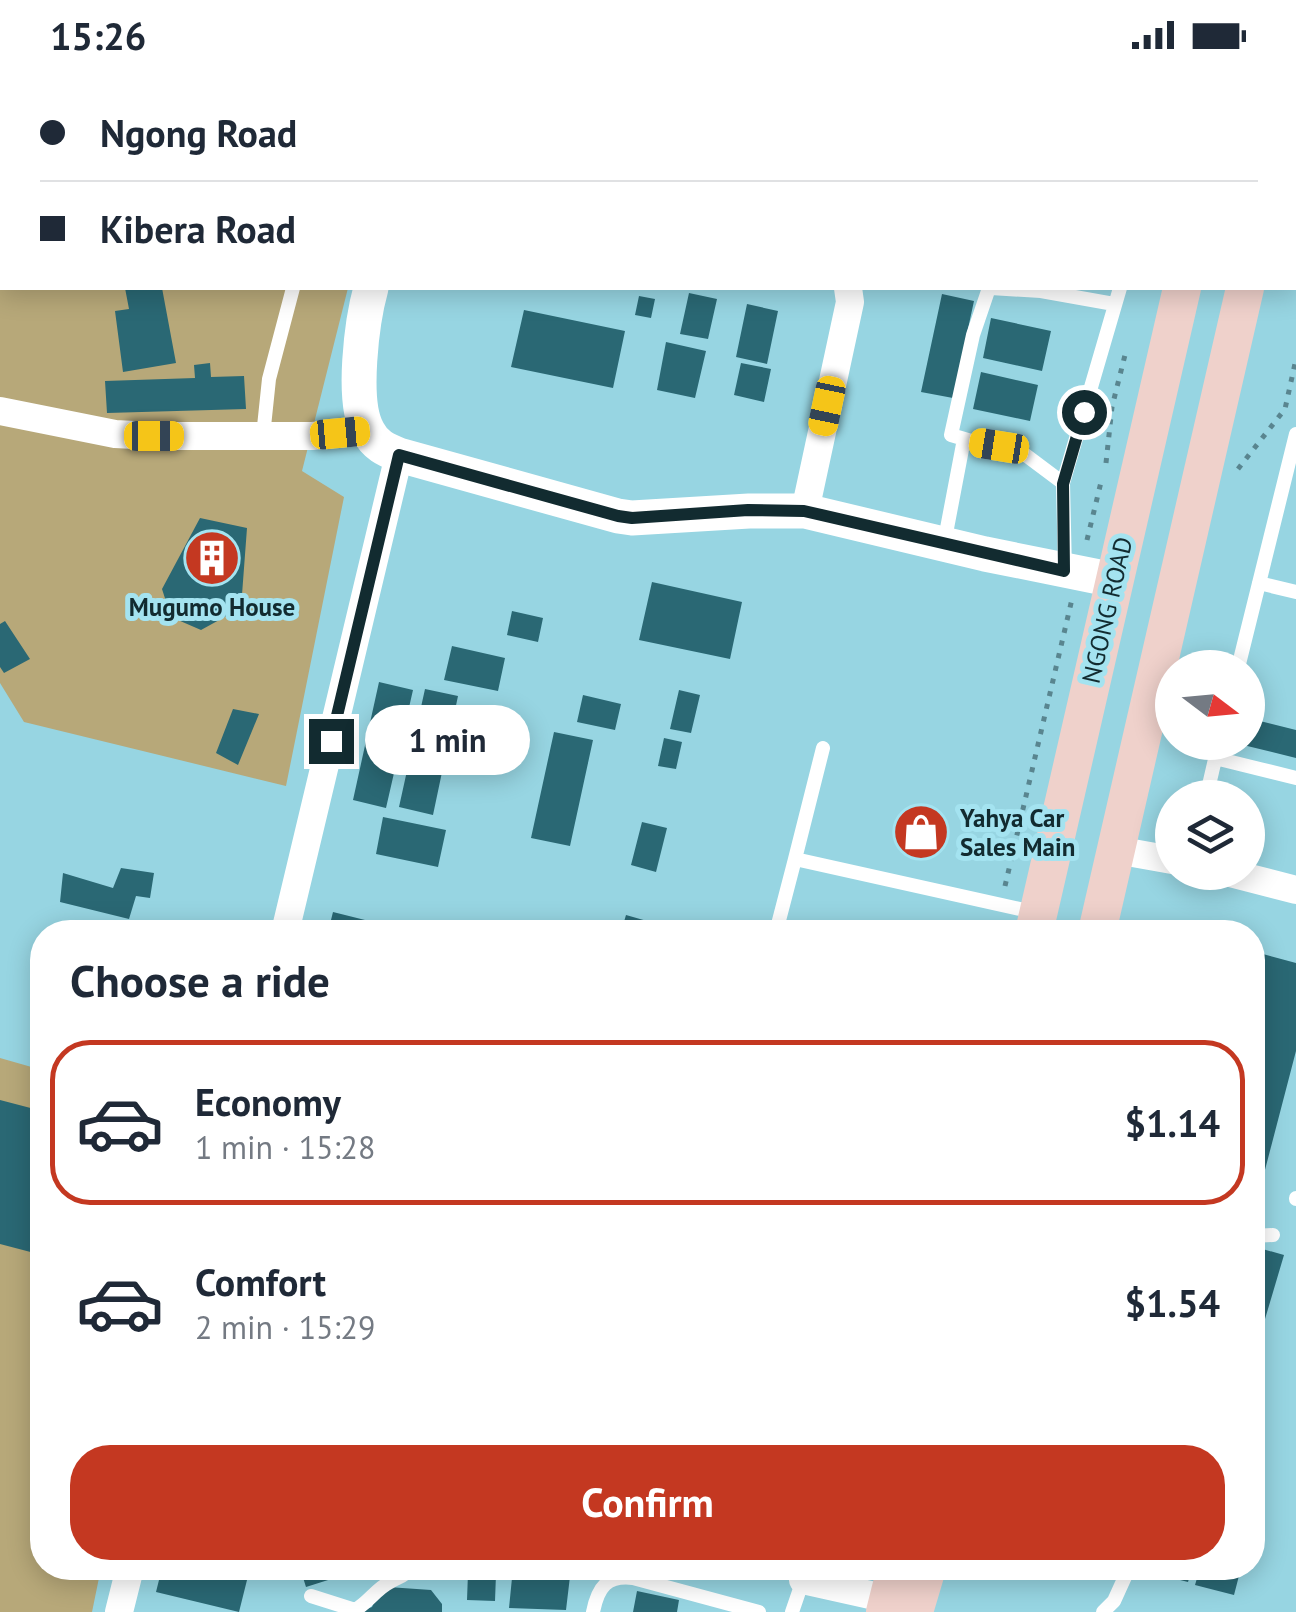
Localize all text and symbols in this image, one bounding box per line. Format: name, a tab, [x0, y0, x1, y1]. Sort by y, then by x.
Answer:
text: 15:26	[50, 11, 146, 60]
text: Ngong Road	[100, 108, 297, 157]
text: Kibera Road	[100, 204, 296, 253]
car	[806, 374, 848, 438]
route start	[1062, 390, 1107, 435]
car	[309, 415, 371, 451]
car	[124, 421, 184, 451]
car	[967, 426, 1031, 466]
building icon: Mugumo House	[182, 528, 242, 588]
street label: NGONG ROAD	[1075, 534, 1139, 686]
place label: Mugumo House	[129, 591, 295, 623]
north arrow	[1155, 650, 1265, 760]
map controls	[1155, 650, 1265, 890]
callout: 1 min	[366, 706, 531, 776]
route end	[309, 719, 354, 764]
text: 1 min	[408, 719, 487, 761]
button: layers	[1155, 780, 1265, 890]
shop icon: Yahya Car Sales Main	[891, 802, 951, 862]
place label: Yahya Car Sales Main	[959, 802, 1075, 863]
text: Choose a ride	[70, 951, 330, 1009]
text: Economy	[195, 1077, 341, 1126]
icon: car	[75, 1078, 165, 1168]
text: $1.14	[1124, 1098, 1220, 1147]
text: 1 min · 15:28	[195, 1126, 375, 1168]
text: Comfort	[195, 1257, 326, 1306]
icon: car	[75, 1258, 165, 1348]
text: $1.54	[1124, 1278, 1220, 1327]
text: 2 min · 15:29	[195, 1306, 375, 1348]
button: Confirm	[70, 1445, 1225, 1560]

